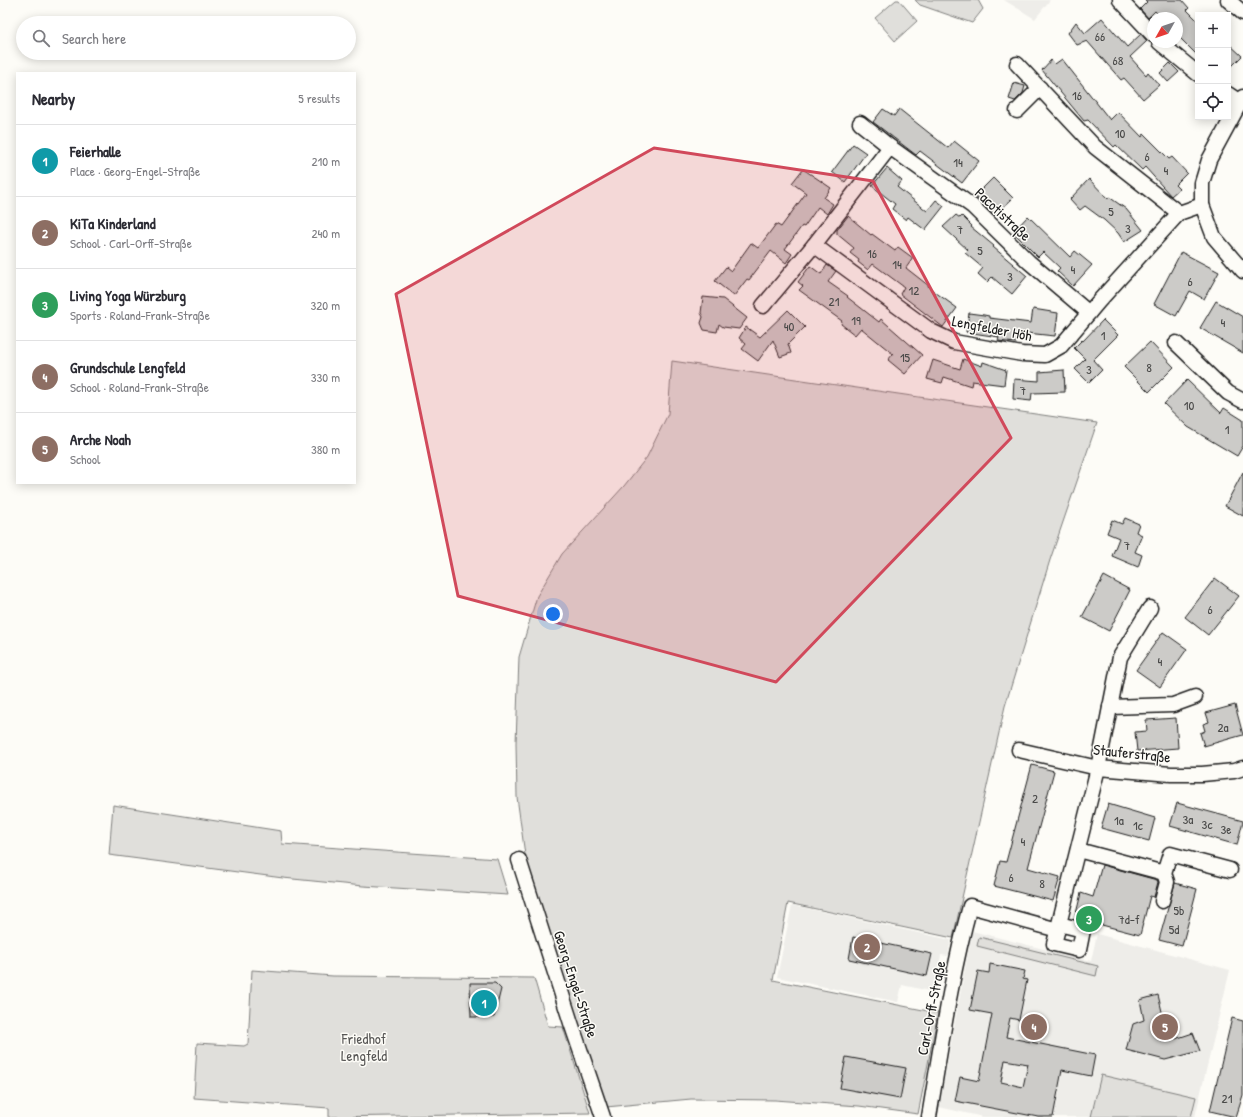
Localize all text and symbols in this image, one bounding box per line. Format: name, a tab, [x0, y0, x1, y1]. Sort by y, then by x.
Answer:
north arrow	[1147, 12, 1183, 48]
map controls	[1195, 12, 1231, 120]
button: +	[1195, 12, 1231, 48]
search box	[16, 16, 356, 60]
icon: search	[30, 27, 52, 49]
house number: 66	[1095, 27, 1105, 45]
text: Search here	[62, 28, 126, 49]
button: −	[1195, 48, 1231, 84]
house number: 68	[1113, 51, 1124, 69]
button: locate	[1195, 84, 1231, 120]
house number: 16	[1072, 86, 1082, 104]
text: Nearby	[32, 87, 75, 110]
text: 5 results	[298, 89, 340, 107]
house number: 10	[1115, 124, 1125, 142]
text: Feierhalle	[70, 141, 121, 162]
house number: 6	[1144, 147, 1150, 165]
text: 1	[43, 152, 47, 170]
text: 210 m	[312, 152, 340, 170]
house number: 14	[953, 153, 963, 171]
house number: 4	[1164, 161, 1169, 179]
text: Place · Georg-Engel-Straße	[70, 162, 200, 180]
street label: Pacotistraße	[970, 182, 1036, 246]
house number: 5	[1108, 202, 1114, 220]
text: KiTa Kinderland	[70, 213, 156, 234]
house number: 3	[1125, 219, 1131, 237]
house number: 7	[957, 220, 963, 238]
text: 2	[42, 224, 48, 242]
text: 240 m	[311, 224, 340, 242]
text: School · Carl-Orff-Straße	[70, 234, 192, 252]
house number: 5	[977, 241, 983, 259]
house number: 16	[867, 244, 877, 262]
house number: 14	[892, 255, 902, 273]
house number: 4	[1071, 260, 1076, 278]
house number: 3	[1007, 267, 1013, 285]
house number: 6	[1187, 272, 1193, 290]
house number: 12	[909, 281, 919, 299]
text: Living Yoga Würzburg	[70, 285, 186, 306]
house number: 21	[829, 292, 840, 310]
text: 3	[42, 296, 48, 314]
text: 320 m	[310, 296, 340, 314]
text: Sports · Roland-Frank-Straße	[70, 306, 210, 324]
street label: Lengfelder Höh	[950, 310, 1034, 346]
house number: 19	[851, 311, 861, 329]
house number: 4	[1221, 313, 1226, 331]
house number: 40	[784, 317, 795, 335]
house number: 1	[1101, 326, 1106, 344]
house number: 15	[900, 348, 911, 366]
text: Grundschule Lengfeld	[70, 357, 185, 378]
house number: 8	[1146, 358, 1152, 376]
house number: 3	[1086, 360, 1092, 378]
text: 4	[43, 368, 47, 386]
text: 330 m	[311, 368, 340, 386]
text: School · Roland-Frank-Straße	[70, 378, 209, 396]
house number: 7	[1020, 381, 1026, 399]
house number: 10	[1184, 396, 1194, 414]
house number: 1	[1225, 420, 1230, 438]
text: Arche Noah	[70, 429, 131, 450]
text: 5	[42, 440, 48, 458]
text: 380 m	[311, 440, 340, 458]
text: School	[70, 450, 100, 468]
house number: 7	[1124, 536, 1130, 554]
house number: 6	[1207, 600, 1213, 618]
your location	[543, 604, 563, 624]
house number: 4	[1158, 652, 1163, 670]
house number: 2a	[1217, 718, 1229, 736]
street label: Stauferstraße	[1092, 739, 1172, 767]
house number: 2	[1032, 789, 1038, 807]
house number: 3a	[1183, 810, 1193, 828]
house number: 1a	[1114, 811, 1124, 829]
house number: 3c	[1202, 815, 1212, 833]
house number: 1c	[1133, 816, 1143, 834]
house number: 3e	[1221, 820, 1232, 838]
house number: 4	[1021, 832, 1026, 850]
house number: 6	[1008, 868, 1014, 886]
house number: 8	[1039, 874, 1045, 892]
house number: 5b	[1174, 901, 1184, 919]
pin: 3	[1076, 904, 1102, 934]
house number: 7d-f	[1118, 910, 1140, 928]
house number: 5d	[1169, 920, 1179, 938]
street label: Georg-Engel-Straße	[549, 928, 603, 1040]
pin: 2	[854, 932, 880, 962]
street label: Carl-Orff-Straße	[912, 959, 950, 1057]
pin: 1	[471, 988, 497, 1018]
pin: 4	[1021, 1012, 1047, 1042]
pin: 5	[1152, 1012, 1178, 1042]
park label: Friedhof Lengfeld	[341, 1028, 387, 1066]
house number: 21	[1222, 1089, 1233, 1107]

